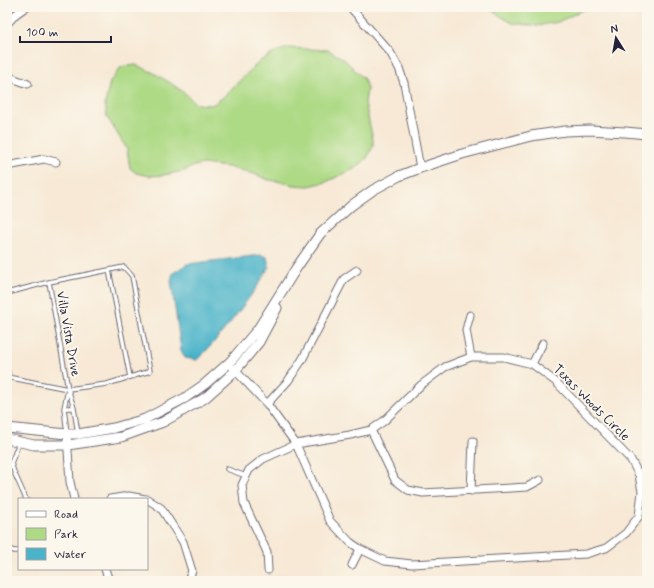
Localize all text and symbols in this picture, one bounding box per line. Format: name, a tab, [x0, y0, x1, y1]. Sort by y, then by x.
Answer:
scale bar	[20, 18, 111, 44]
north arrow	[596, 18, 636, 58]
text: N	[609, 22, 619, 37]
text: 100 m	[26, 25, 58, 41]
street label: Villa Vista Drive	[52, 290, 84, 378]
street label: Texas Woods Circle	[549, 361, 633, 445]
legend	[18, 498, 148, 570]
text: Road	[54, 507, 78, 523]
text: Park	[54, 527, 78, 543]
text: Water	[54, 547, 86, 563]

